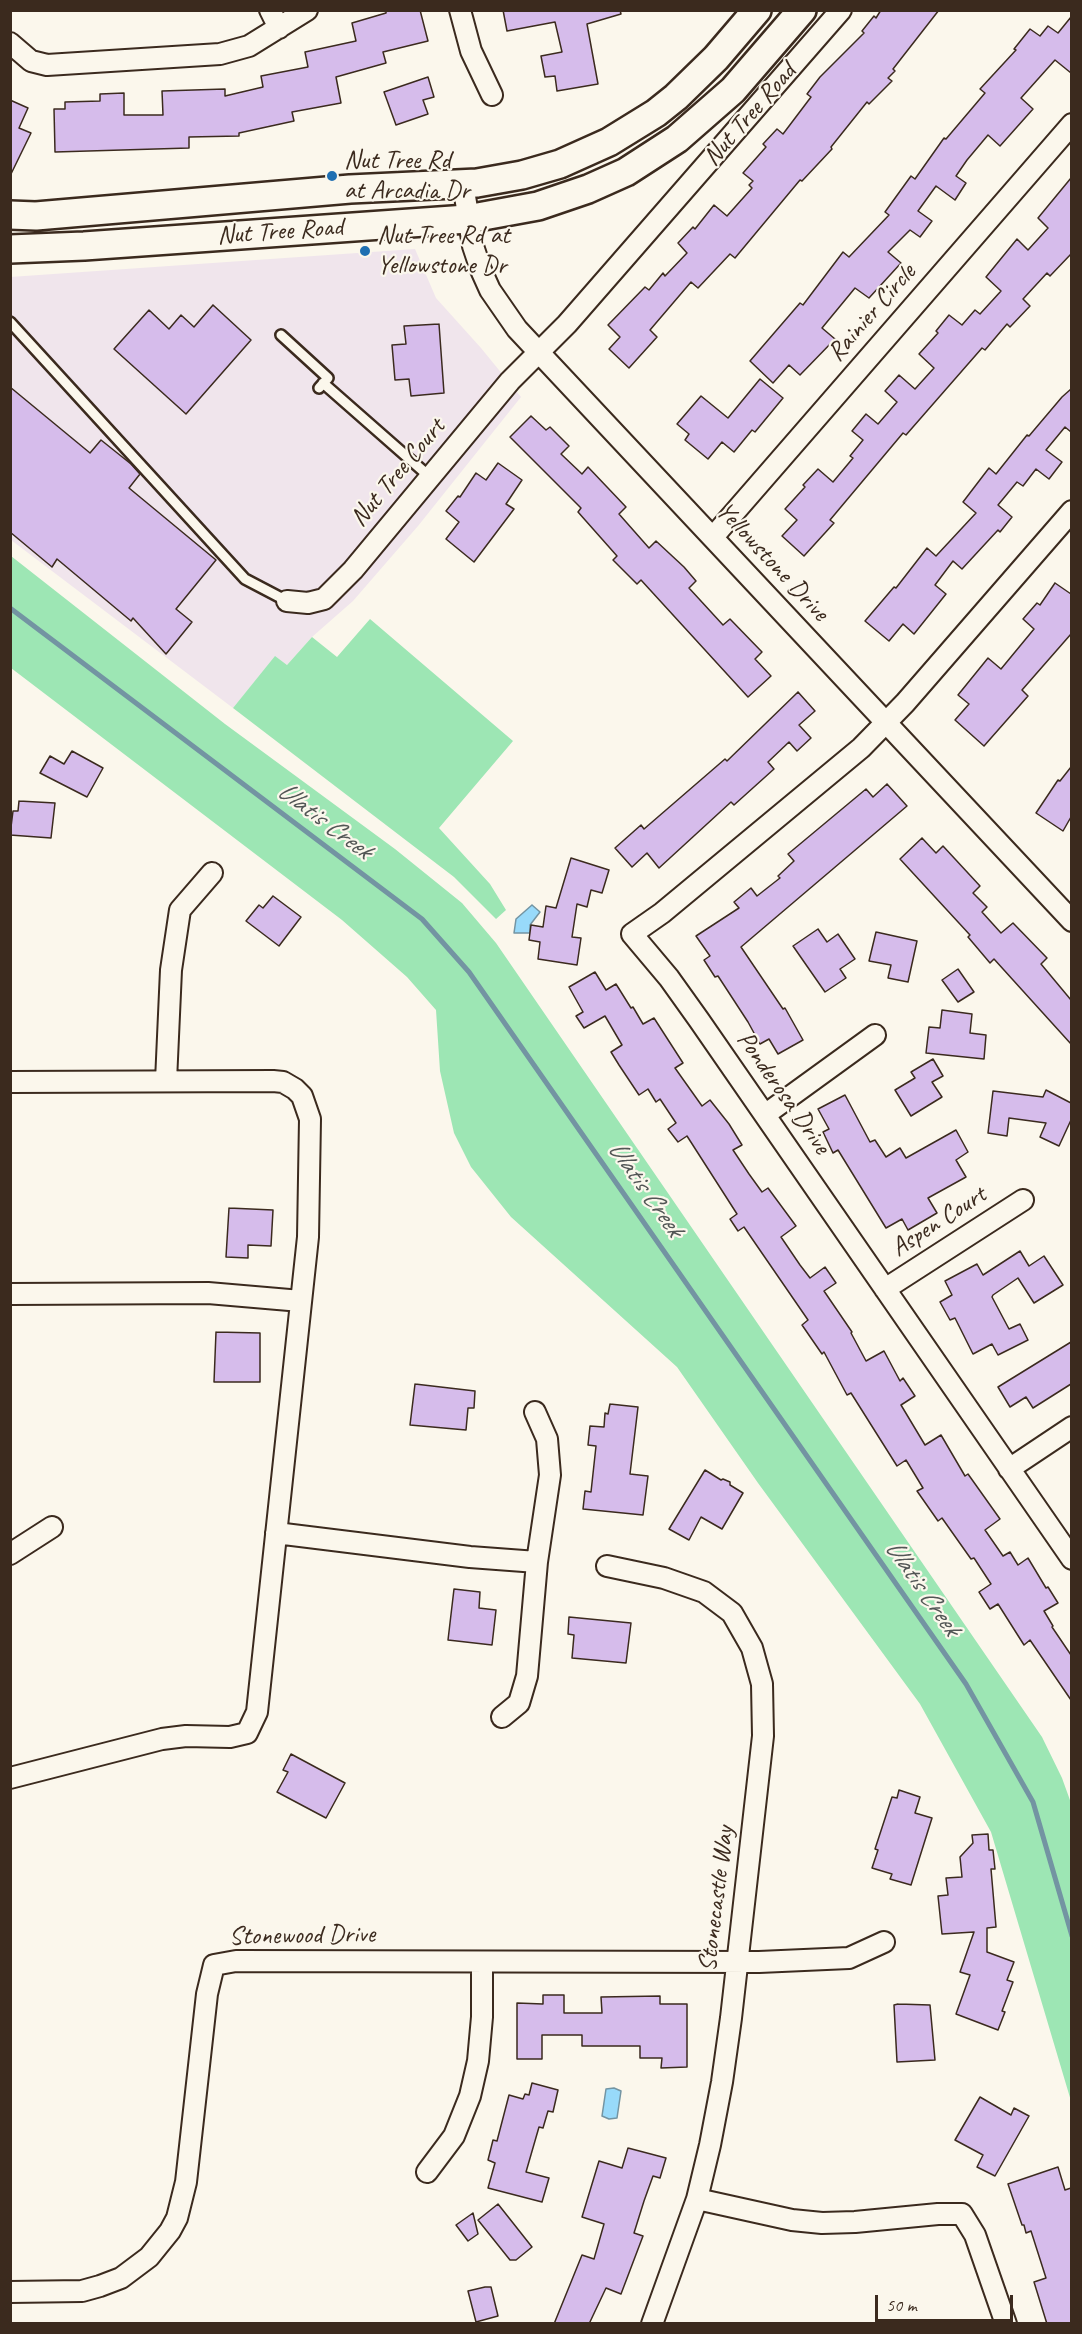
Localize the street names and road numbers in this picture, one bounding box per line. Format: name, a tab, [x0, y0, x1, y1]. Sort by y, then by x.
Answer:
street label: Nut Tree Road	[697, 57, 803, 173]
street label: Nut Tree Road	[216, 212, 344, 252]
street label: Rainier Circle	[821, 258, 923, 368]
street label: Nut Tree Court	[344, 413, 452, 533]
street label: Yellowstone Drive	[709, 496, 835, 628]
street label: Ponderosa Drive	[729, 1026, 837, 1160]
street label: Aspen Court	[886, 1180, 992, 1264]
street label: Stonecastle Way	[693, 1824, 741, 1974]
street label: Stonewood Drive	[229, 1919, 375, 1953]

